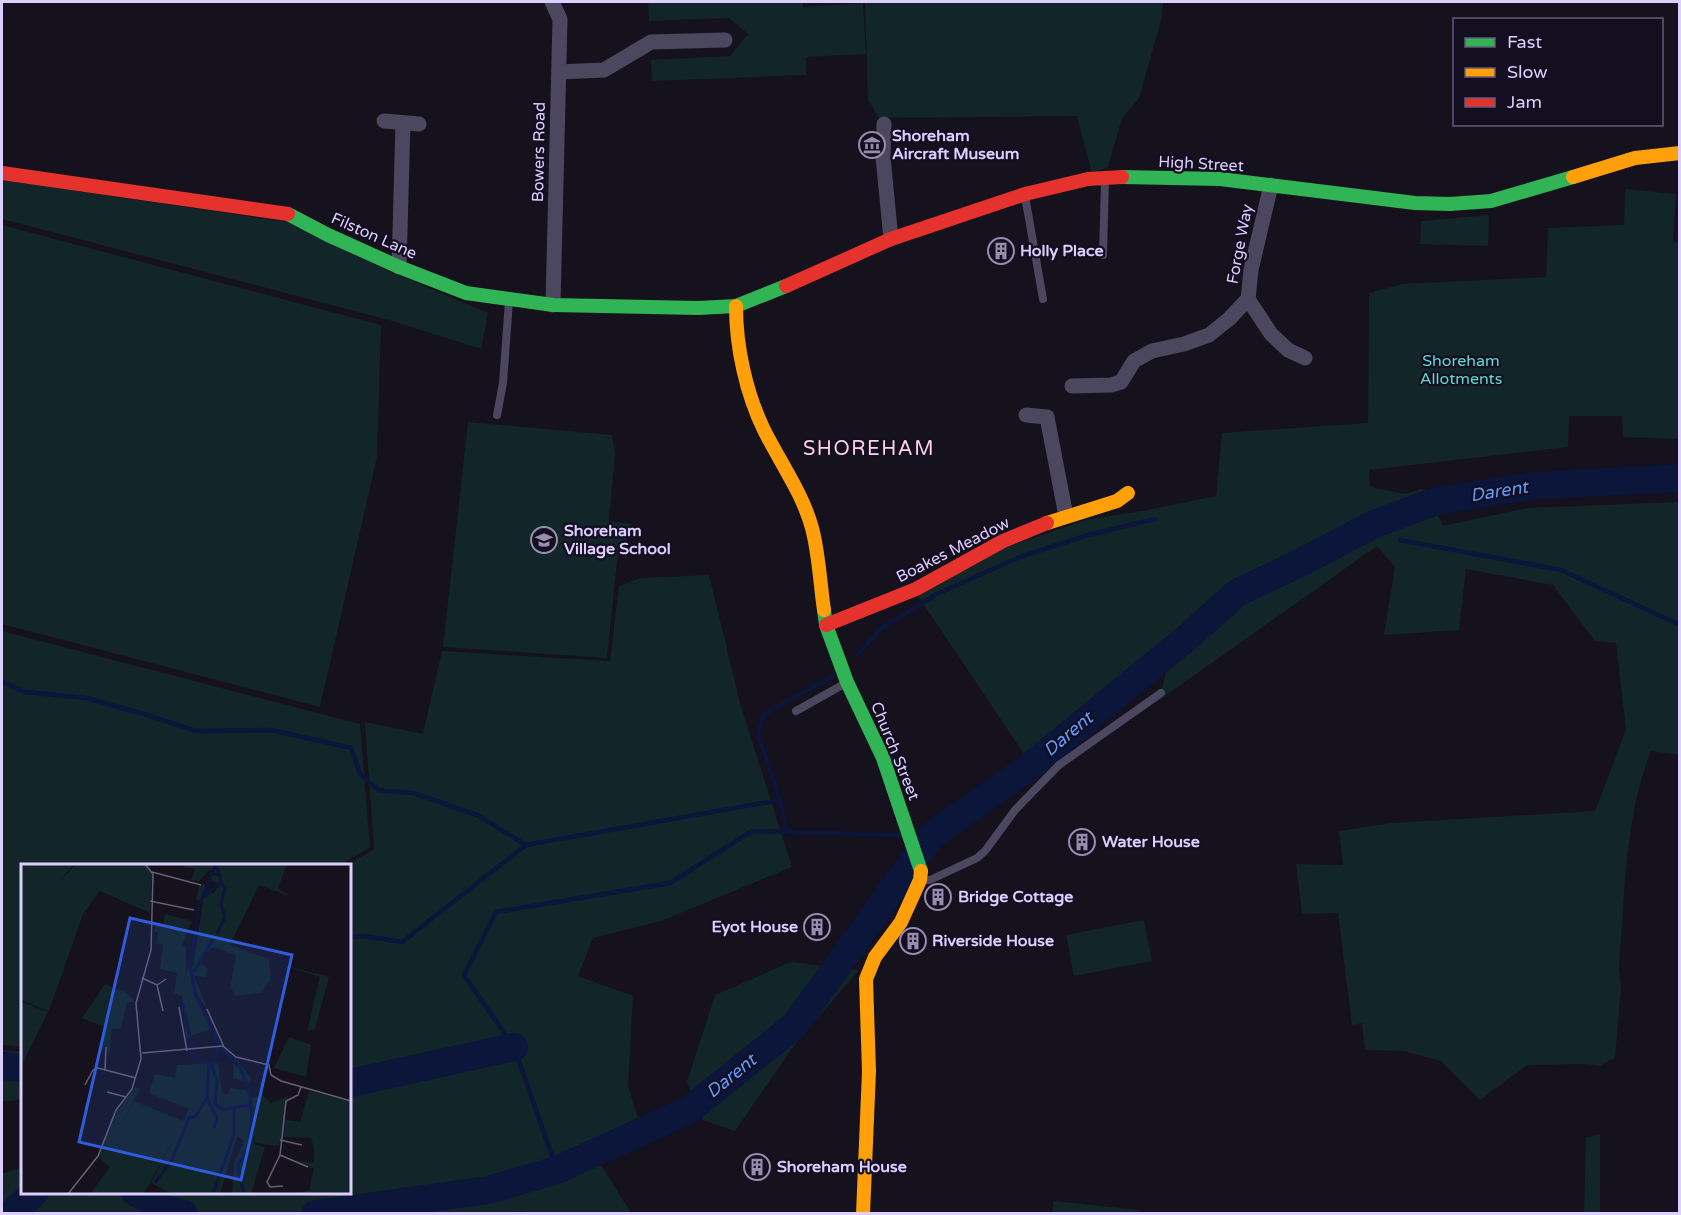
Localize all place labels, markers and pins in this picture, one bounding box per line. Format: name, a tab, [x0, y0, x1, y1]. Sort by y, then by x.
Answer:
place label: Shoreham Aircraft Museum	[892, 126, 1020, 164]
museum icon: Shoreham Aircraft Museum	[857, 130, 887, 160]
building icon: Holly Place	[986, 236, 1016, 266]
place label: Holly Place	[1020, 241, 1103, 261]
place label: Shoreham Village School	[564, 521, 671, 559]
school or university icon: Shoreham Village School	[529, 525, 559, 555]
building icon: Water House	[1067, 827, 1097, 857]
place label: Water House	[1102, 832, 1200, 852]
building icon: Bridge Cottage	[923, 882, 953, 912]
place label: Bridge Cottage	[958, 887, 1073, 907]
building icon: Eyot House	[802, 912, 832, 942]
place label: Eyot House	[712, 917, 798, 937]
building icon: Riverside House	[898, 926, 928, 956]
place label: Riverside House	[932, 931, 1054, 951]
building icon: Shoreham House	[742, 1152, 772, 1182]
place label: Shoreham House	[777, 1157, 907, 1177]

